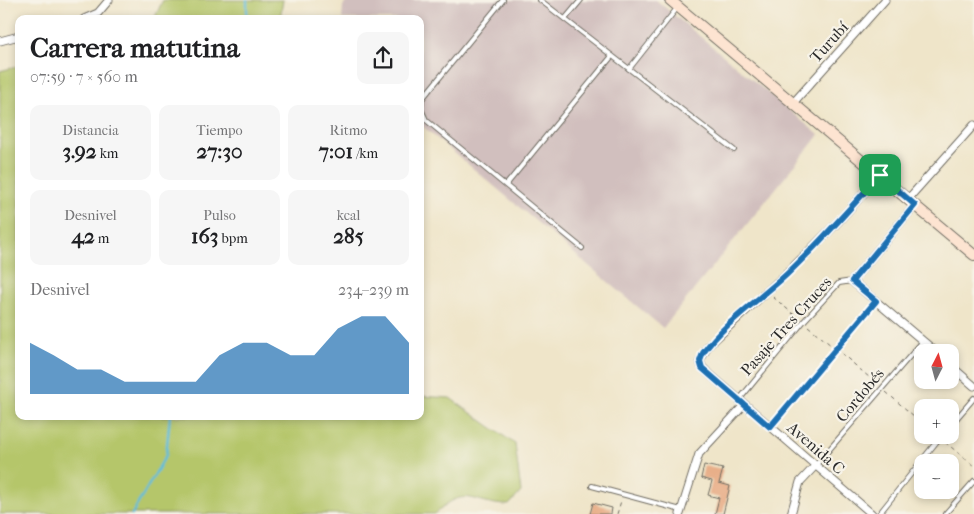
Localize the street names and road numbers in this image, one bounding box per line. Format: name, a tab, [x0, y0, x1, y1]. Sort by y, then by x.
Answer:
street label: Turubí	[806, 17, 852, 66]
street label: Pasaje Tres Cruces	[737, 273, 836, 379]
street label: Cordobés	[832, 364, 888, 426]
street label: Avenida C	[783, 417, 849, 478]

